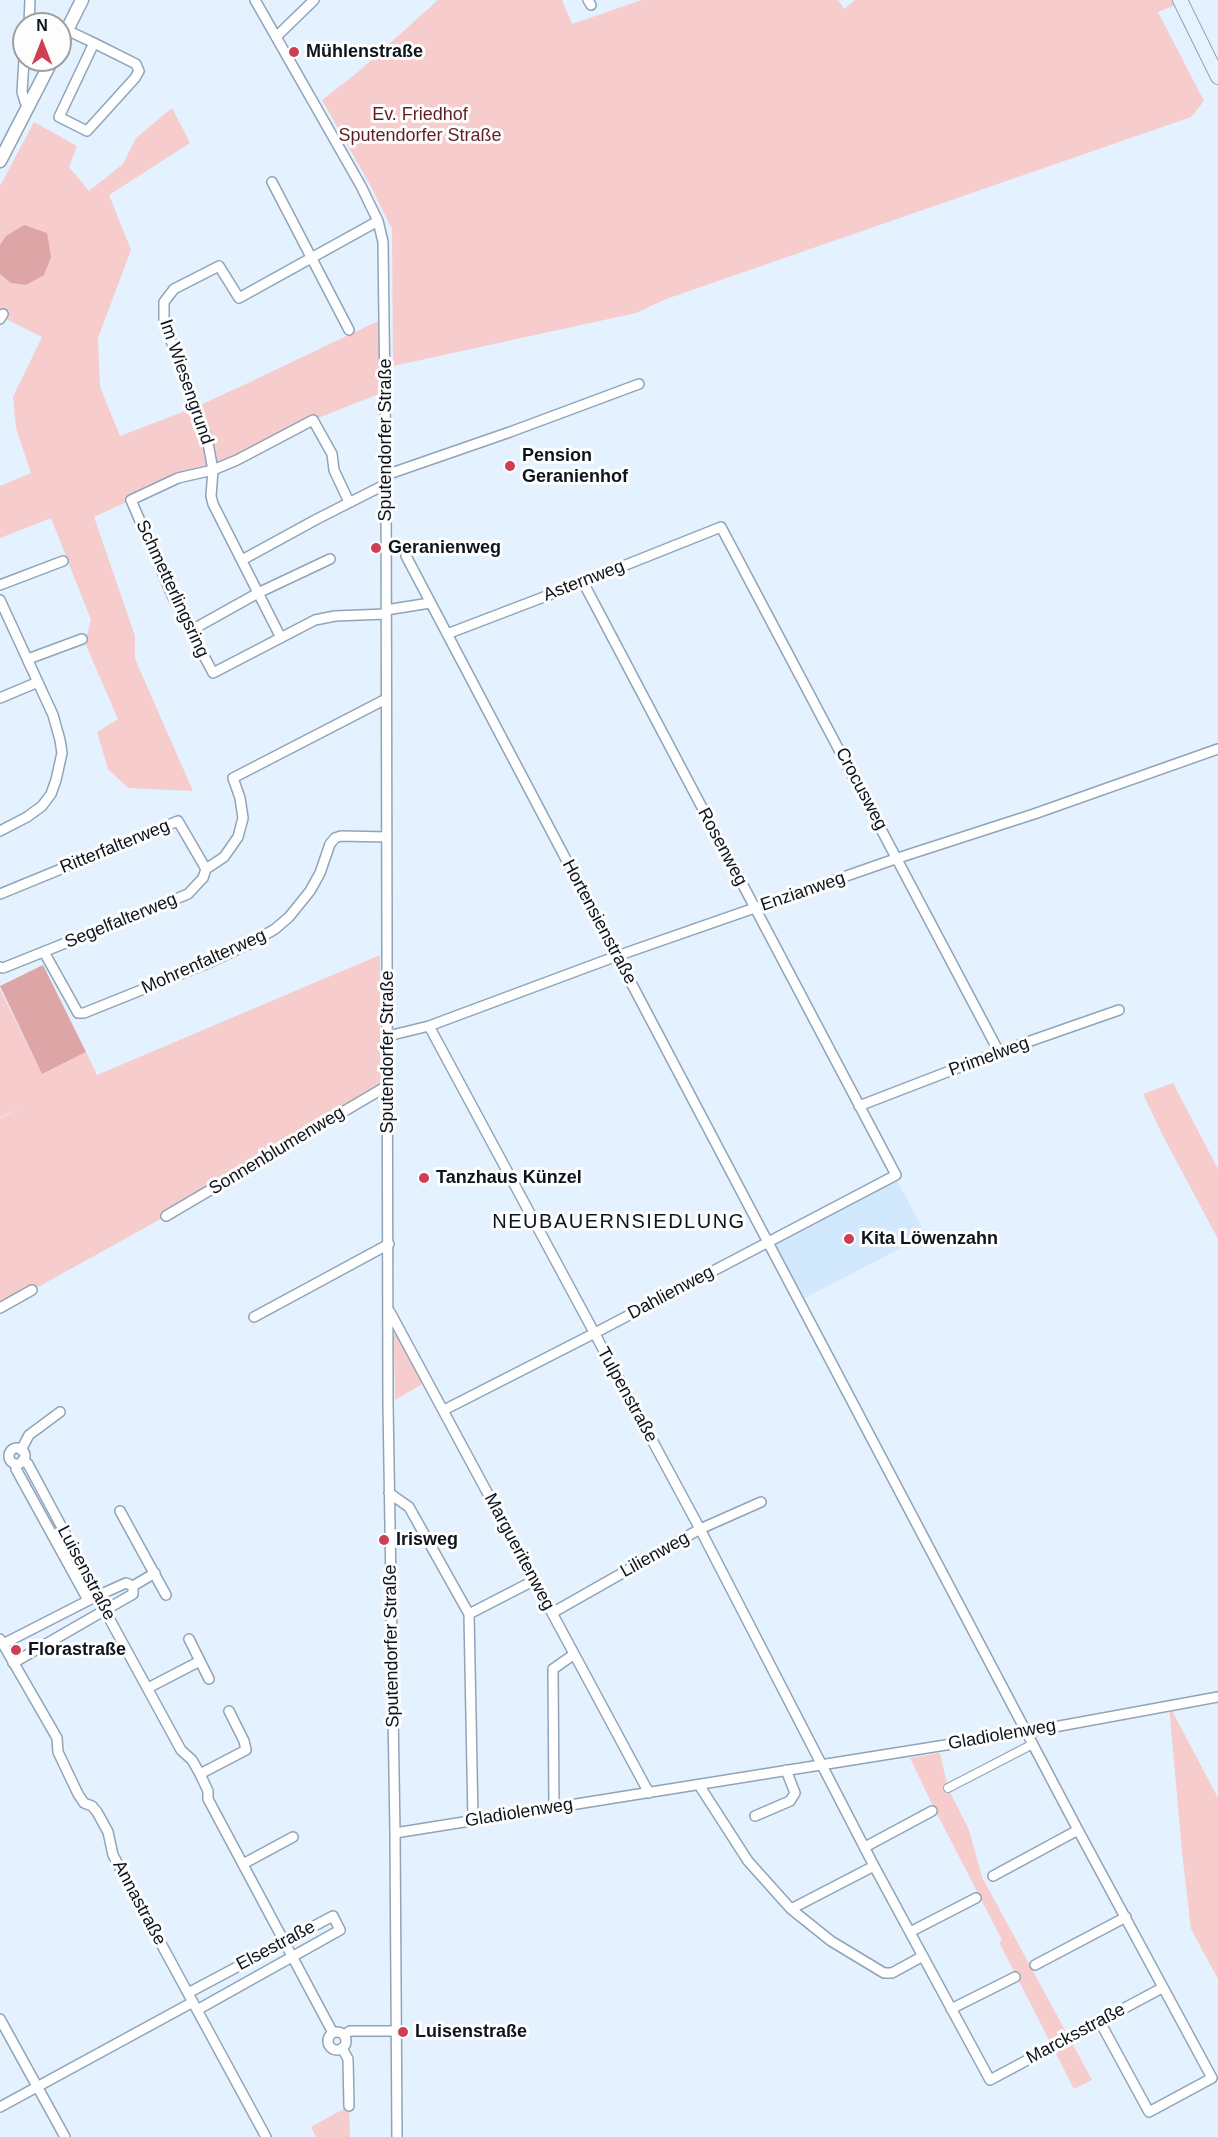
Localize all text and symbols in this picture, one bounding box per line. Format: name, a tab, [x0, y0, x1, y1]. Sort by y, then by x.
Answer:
north arrow	[12, 12, 72, 72]
text: N	[36, 17, 48, 34]
place label: Mühlenstraße	[306, 41, 423, 63]
marker: Mühlenstraße	[287, 45, 301, 59]
park label: Ev. Friedhof Sputendorfer Straße	[338, 104, 502, 146]
street label: Im Wiesengrund	[154, 317, 218, 447]
street label: Sputendorfer Straße	[375, 358, 397, 522]
place label: Pension Geranienhof	[522, 445, 628, 488]
marker: Pension Geranienhof	[503, 459, 517, 473]
street label: Schmetterlingsring	[131, 517, 213, 661]
place label: Geranienweg	[388, 537, 501, 559]
marker: Geranienweg	[369, 541, 383, 555]
street label: Asternweg	[540, 556, 628, 606]
street label: Crocusweg	[830, 744, 892, 834]
street label: Rosenweg	[692, 804, 752, 890]
street label: Ritterfalterweg	[57, 815, 173, 879]
street label: Hortensienstraße	[557, 856, 641, 988]
street label: Enzianweg	[758, 867, 848, 917]
street label: Segelfalterweg	[62, 889, 180, 953]
street label: Mohrenfalterweg	[138, 925, 270, 999]
street label: Sputendorfer Straße	[377, 970, 399, 1134]
street label: Primelweg	[946, 1032, 1032, 1082]
street label: Sonnenblumenweg	[205, 1102, 349, 1200]
place label: Tanzhaus Künzel	[436, 1167, 582, 1189]
marker: Tanzhaus Künzel	[417, 1171, 431, 1185]
district label: NEUBAUERNSIEDLUNG	[492, 1210, 746, 1234]
place label: Kita Löwenzahn	[861, 1228, 998, 1250]
marker: Kita Löwenzahn	[842, 1232, 856, 1246]
street label: Dahlienweg	[624, 1261, 718, 1325]
street label: Tulpenstraße	[592, 1344, 662, 1446]
street label: Margueritenweg	[479, 1490, 559, 1614]
street label: Luisenstraße	[52, 1522, 120, 1624]
street label: Lilienweg	[617, 1527, 693, 1583]
place label: Irisweg	[396, 1529, 458, 1551]
marker: Irisweg	[377, 1533, 391, 1547]
street label: Sputendorfer Straße	[380, 1564, 404, 1728]
place label: Florastraße	[28, 1639, 126, 1661]
marker: Florastraße	[9, 1643, 23, 1657]
street label: Gladiolenweg	[946, 1715, 1058, 1755]
street label: Gladiolenweg	[463, 1794, 575, 1832]
street label: Annastraße	[108, 1857, 170, 1949]
street label: Elsestraße	[233, 1916, 319, 1976]
street label: Marcksstraße	[1023, 1999, 1129, 2069]
place label: Luisenstraße	[415, 2021, 527, 2043]
marker: Luisenstraße	[396, 2025, 410, 2039]

